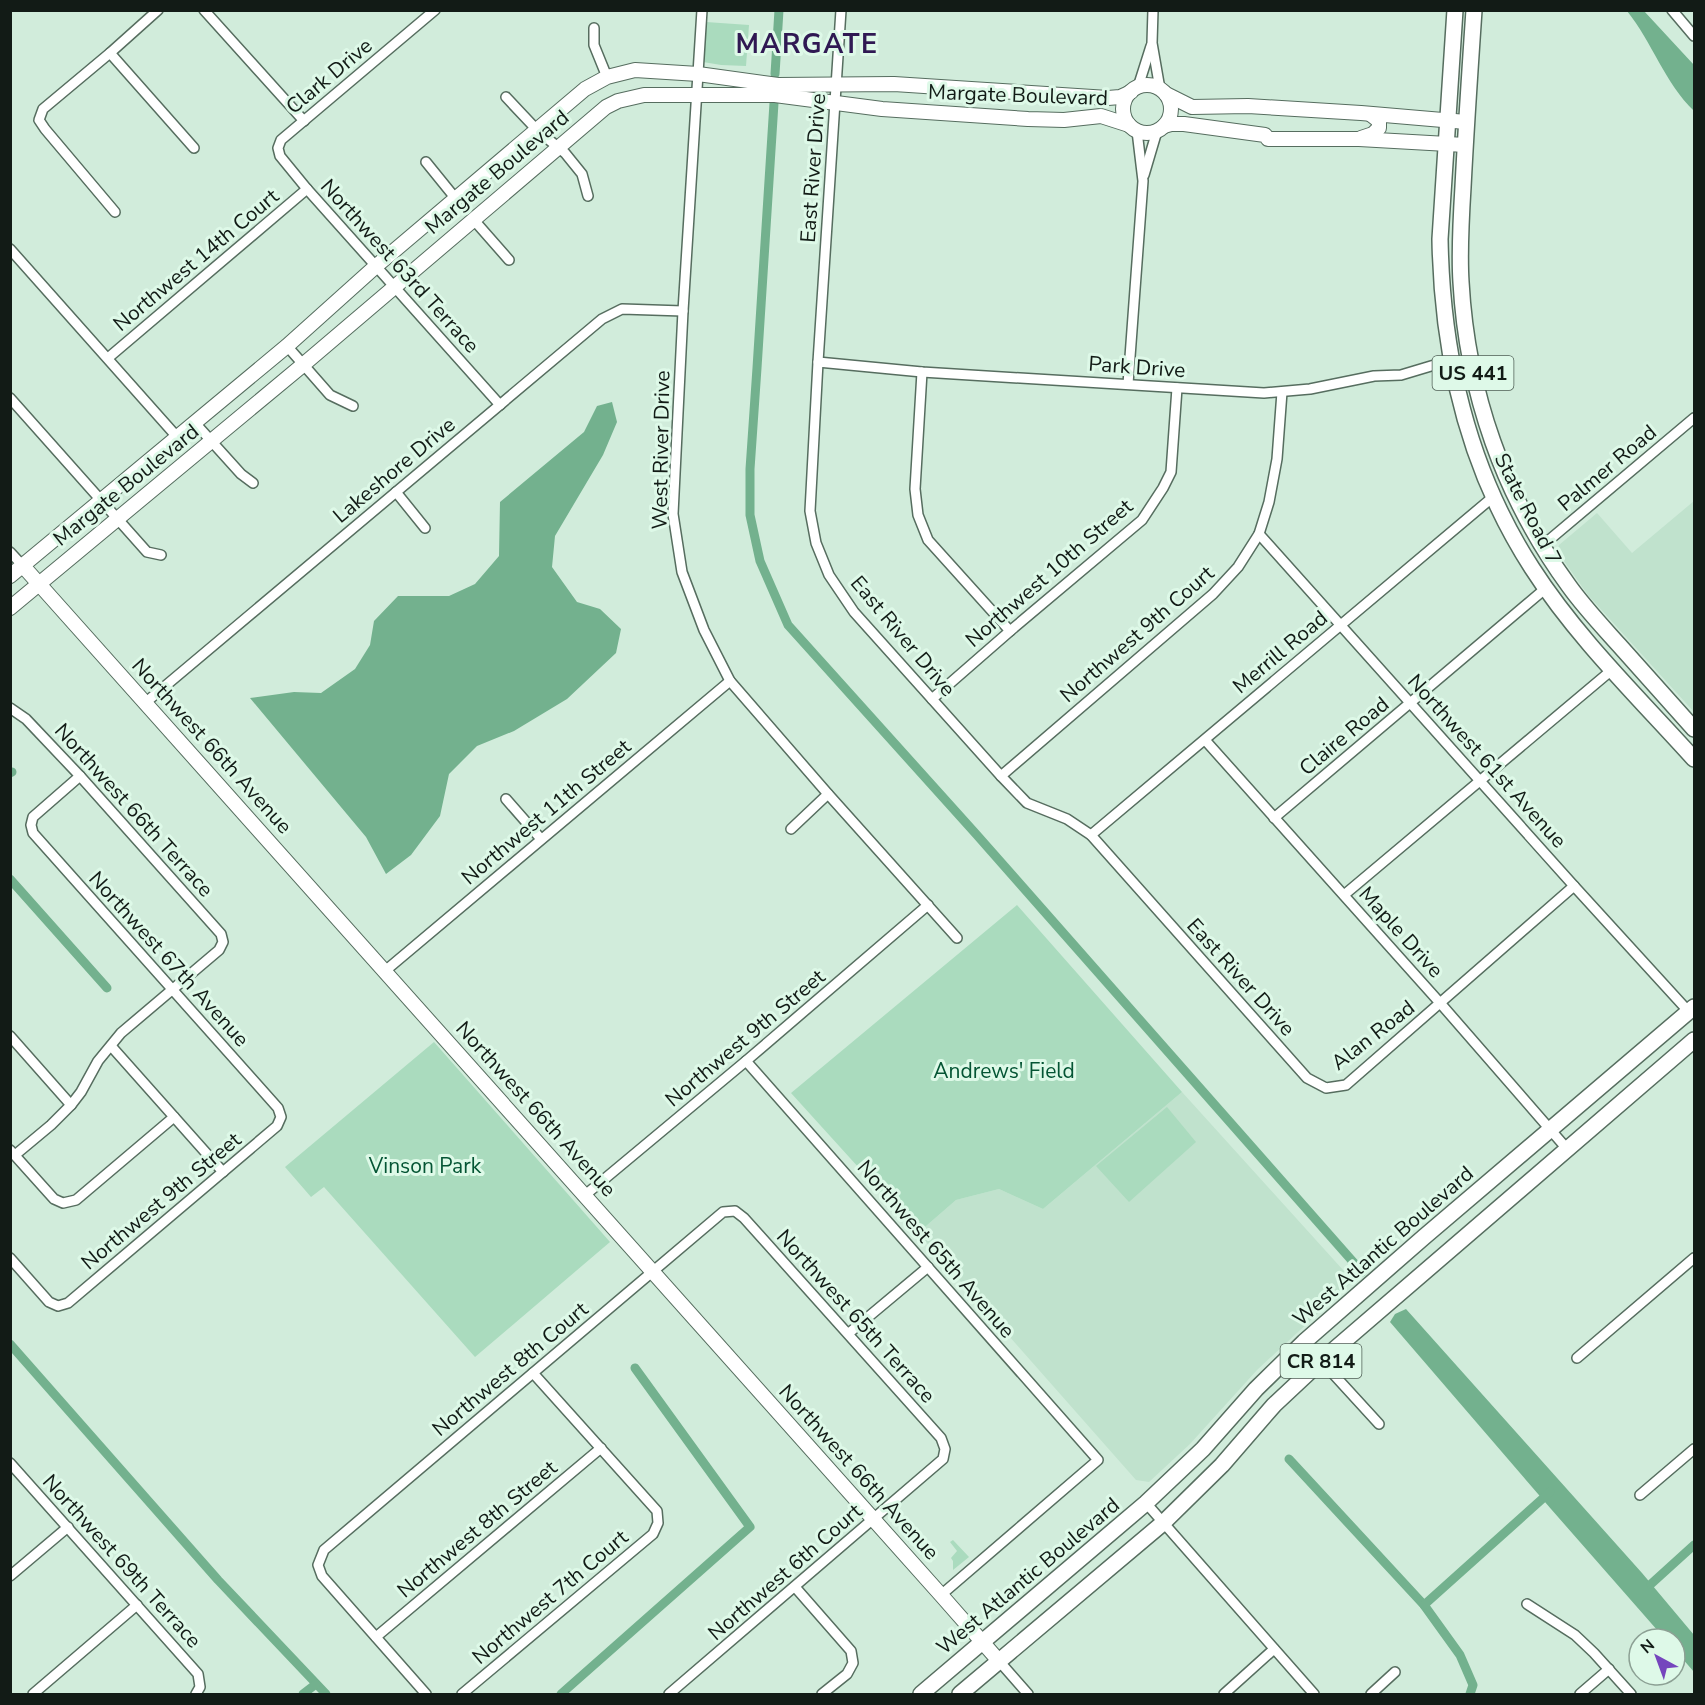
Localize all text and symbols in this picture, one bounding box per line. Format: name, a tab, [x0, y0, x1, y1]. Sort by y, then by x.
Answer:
district label: MARGATE	[735, 26, 879, 63]
street label: Clark Drive	[280, 32, 378, 120]
street label: Margate Boulevard	[928, 78, 1108, 112]
street label: East River Drive	[794, 92, 832, 244]
street label: Margate Boulevard	[419, 103, 575, 241]
street label: Northwest 63rd Terrace	[314, 173, 486, 359]
street label: Northwest 14th Court	[107, 182, 285, 338]
street label: Park Drive	[1088, 350, 1186, 384]
road number: US 441	[1432, 356, 1514, 390]
street label: West River Drive	[646, 370, 676, 530]
street label: Lakeshore Drive	[327, 411, 461, 529]
street label: Margate Boulevard	[47, 418, 205, 552]
street label: Palmer Road	[1552, 418, 1662, 518]
street label: State Road 7	[1488, 448, 1568, 570]
street label: Northwest 10th Street	[959, 492, 1139, 653]
street label: Northwest 9th Court	[1054, 559, 1220, 709]
street label: East River Drive	[844, 570, 962, 702]
street label: Merrill Road	[1227, 604, 1333, 700]
street label: Northwest 66th Avenue	[126, 652, 298, 840]
street label: Northwest 61st Avenue	[1401, 668, 1573, 854]
street label: Claire Road	[1293, 690, 1395, 782]
street label: Northwest 66th Terrace	[48, 717, 220, 903]
street label: Northwest 11th Street	[455, 732, 637, 891]
street label: Northwest 67th Avenue	[83, 865, 255, 1053]
street label: Maple Drive	[1353, 880, 1449, 984]
street label: East River Drive	[1181, 912, 1301, 1042]
street label: Northwest 9th Street	[659, 962, 831, 1113]
street label: Alan Road	[1325, 994, 1421, 1076]
street label: Northwest 66th Avenue	[450, 1015, 622, 1203]
park label: Andrews' Field	[933, 1057, 1075, 1085]
street label: Northwest 9th Street	[75, 1125, 247, 1276]
park label: Vinson Park	[368, 1152, 482, 1180]
street label: Northwest 65th Avenue	[851, 1154, 1021, 1344]
street label: West Atlantic Boulevard	[1287, 1160, 1479, 1332]
street label: Northwest 65th Terrace	[770, 1223, 942, 1409]
street label: Northwest 8th Court	[426, 1295, 594, 1443]
road number: CR 814	[1280, 1344, 1362, 1378]
street label: Northwest 66th Avenue	[773, 1378, 945, 1566]
street label: Northwest 8th Street	[391, 1453, 563, 1604]
street label: Northwest 69th Terrace	[36, 1468, 208, 1654]
street label: West Atlantic Boulevard	[931, 1491, 1125, 1661]
street label: Northwest 6th Court	[702, 1497, 868, 1647]
street label: Northwest 7th Court	[466, 1523, 634, 1671]
north arrow	[1627, 1627, 1687, 1687]
text: N	[1636, 1634, 1660, 1659]

